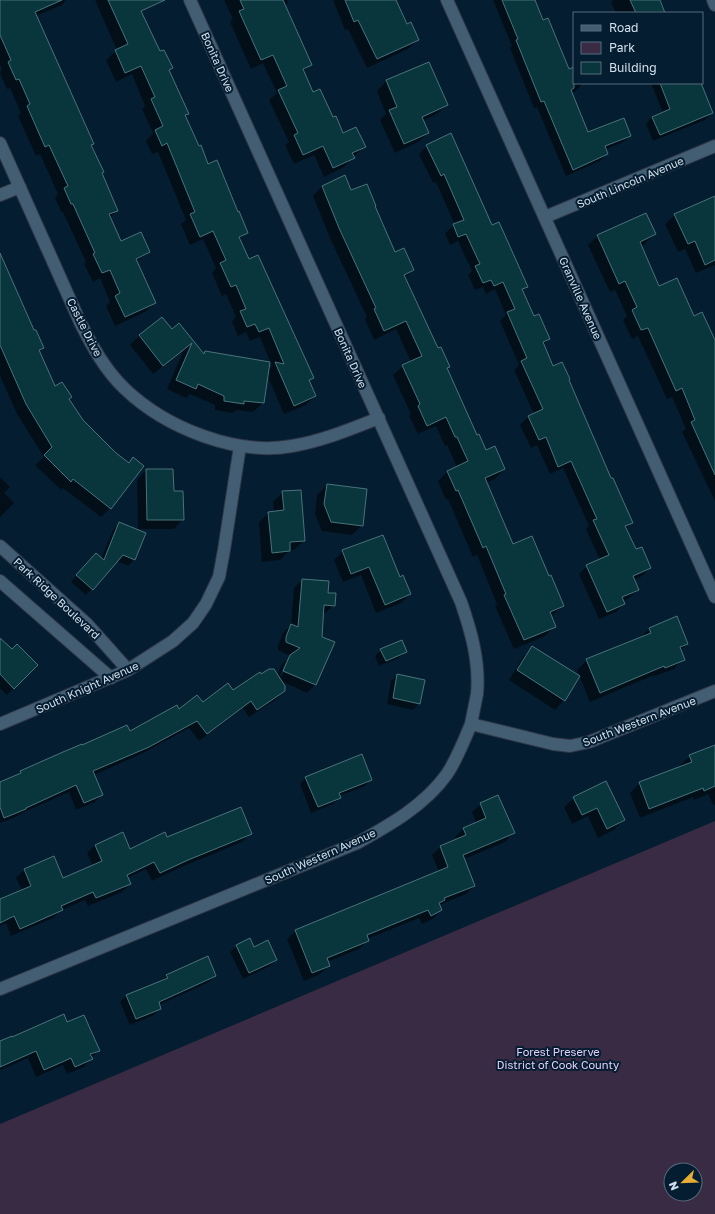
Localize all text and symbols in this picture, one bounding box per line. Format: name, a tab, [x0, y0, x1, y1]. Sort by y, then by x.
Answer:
legend	[573, 12, 703, 84]
text: Road	[609, 20, 638, 35]
street label: Bonita Drive	[199, 30, 237, 94]
text: Park	[609, 40, 635, 55]
text: Building	[609, 60, 657, 75]
street label: South Lincoln Avenue	[575, 154, 685, 210]
street label: Granville Avenue	[557, 255, 605, 341]
street label: Castle Drive	[65, 296, 105, 358]
street label: Bonita Drive	[332, 326, 370, 390]
street label: Park Ridge Boulevard	[11, 555, 103, 641]
street label: South Knight Avenue	[34, 659, 140, 715]
street label: South Western Avenue	[581, 693, 697, 749]
street label: South Western Avenue	[263, 826, 377, 886]
park label: Forest Preserve District of Cook County	[497, 1045, 619, 1071]
north arrow	[663, 1162, 703, 1202]
text: N	[666, 1180, 681, 1192]

